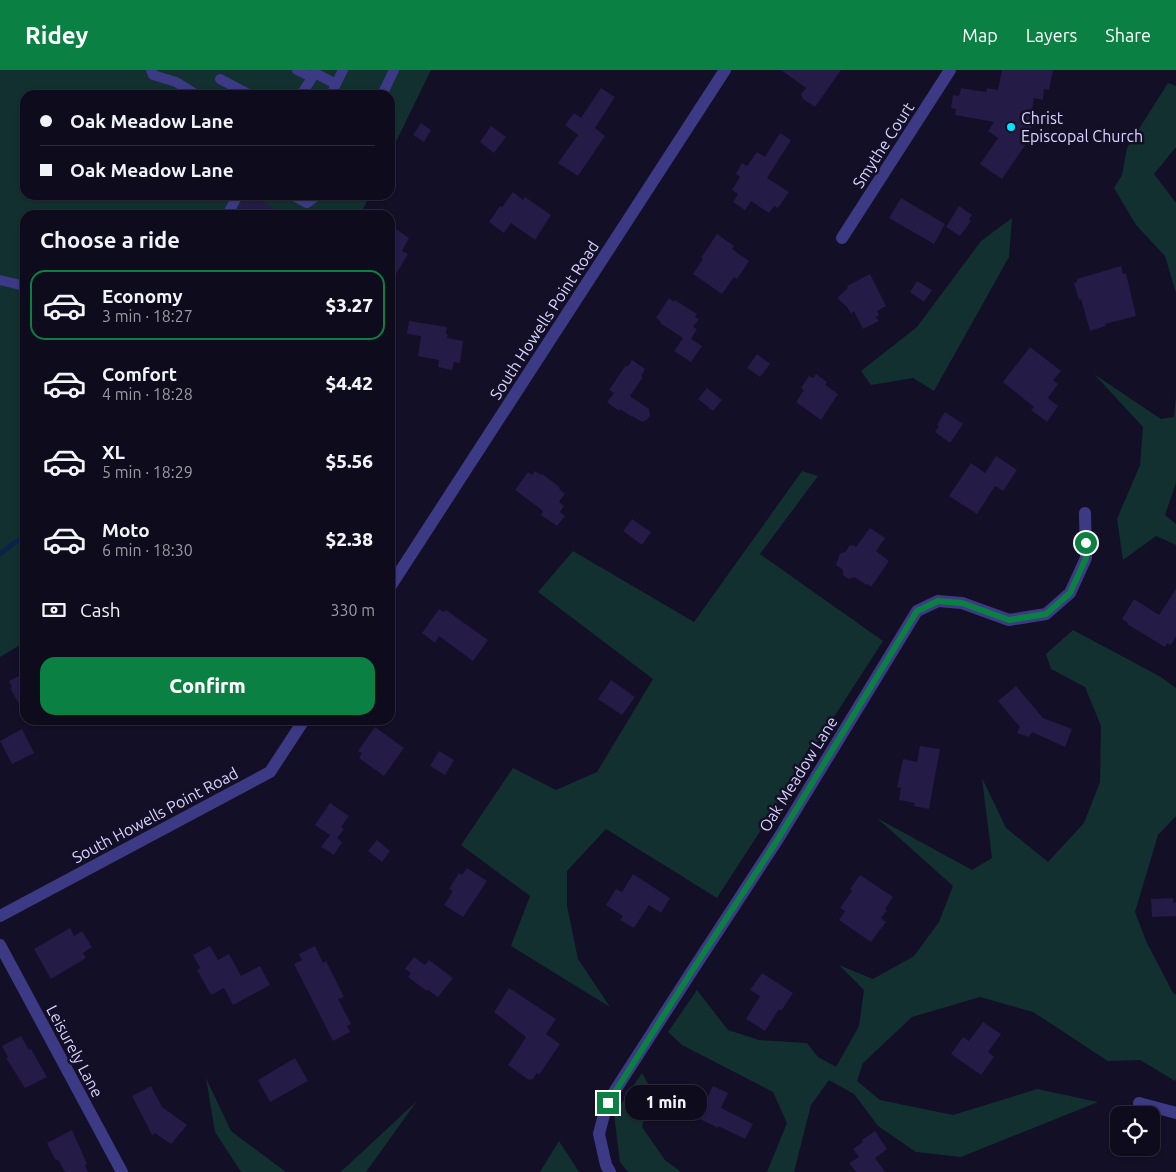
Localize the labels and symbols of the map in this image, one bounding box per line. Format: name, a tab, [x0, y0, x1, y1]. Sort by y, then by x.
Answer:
street label: Smythe Court	[849, 98, 918, 191]
place label: Christ Episcopal Church	[1021, 109, 1143, 145]
marker: Christ Episcopal Church	[1005, 121, 1017, 133]
street label: South Howells Point Road	[486, 237, 602, 403]
route start	[1075, 532, 1097, 554]
street label: Oak Meadow Lane	[755, 713, 841, 835]
street label: South Howells Point Road	[69, 764, 241, 866]
street label: Leisurely Lane	[43, 1002, 107, 1100]
callout: 1 min	[626, 1086, 708, 1120]
route end	[597, 1092, 619, 1114]

